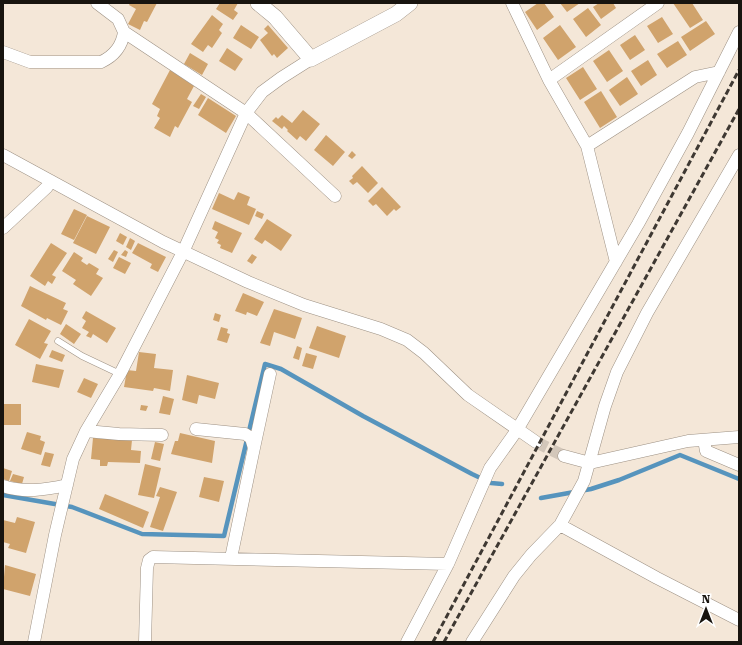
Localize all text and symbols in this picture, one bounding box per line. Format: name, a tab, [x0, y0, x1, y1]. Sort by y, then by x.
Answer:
north arrow	[686, 589, 726, 629]
text: N	[702, 593, 711, 606]

